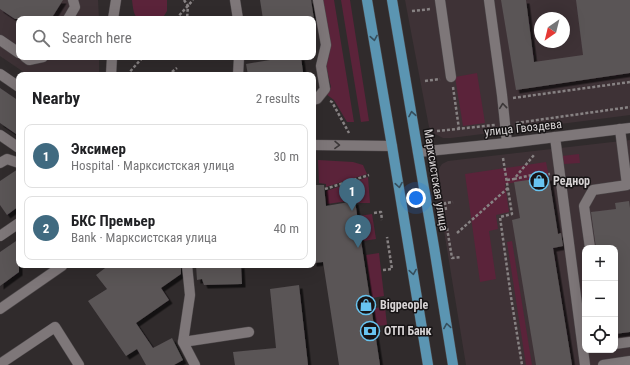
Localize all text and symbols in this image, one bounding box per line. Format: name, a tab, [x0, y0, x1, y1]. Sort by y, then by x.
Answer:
north arrow	[534, 12, 570, 48]
search box	[16, 16, 316, 60]
icon: search	[30, 27, 52, 49]
text: Search here	[62, 29, 132, 47]
one-way arrow	[369, 35, 378, 42]
text: Nearby	[32, 88, 80, 108]
text: 2 results	[256, 91, 300, 106]
one-way arrow	[499, 103, 508, 109]
one-way arrow	[408, 111, 417, 117]
street label: улица Гвоздева	[484, 117, 563, 139]
street label: Марксистская улица	[421, 128, 451, 232]
text: Эксимер	[71, 140, 126, 158]
one-way arrow	[334, 141, 340, 150]
text: 1	[43, 149, 49, 164]
text: 30 m	[273, 149, 299, 164]
text: Hospital · Марксистская улица	[71, 158, 235, 173]
shop icon: Реднор	[528, 170, 550, 192]
place label: Реднор	[553, 174, 590, 188]
pin: 1	[339, 178, 365, 211]
one-way arrow	[394, 182, 403, 188]
your location	[406, 188, 426, 208]
text: БКС Премьер	[71, 212, 155, 230]
pin: 2	[345, 215, 371, 248]
text: 2	[43, 221, 49, 236]
text: 40 m	[273, 221, 299, 236]
text: Bank · Марксистская улица	[71, 230, 217, 245]
map controls	[582, 245, 618, 353]
button: +	[582, 245, 618, 281]
one-way arrow	[408, 269, 417, 276]
button: −	[582, 281, 618, 317]
shop icon: Bigpeople	[355, 294, 377, 316]
place label: Bigpeople	[380, 298, 428, 312]
button: locate	[582, 317, 618, 353]
bank icon: ОТП Банк	[359, 320, 381, 342]
one-way arrow	[443, 323, 452, 330]
place label: ОТП Банк	[384, 324, 432, 338]

